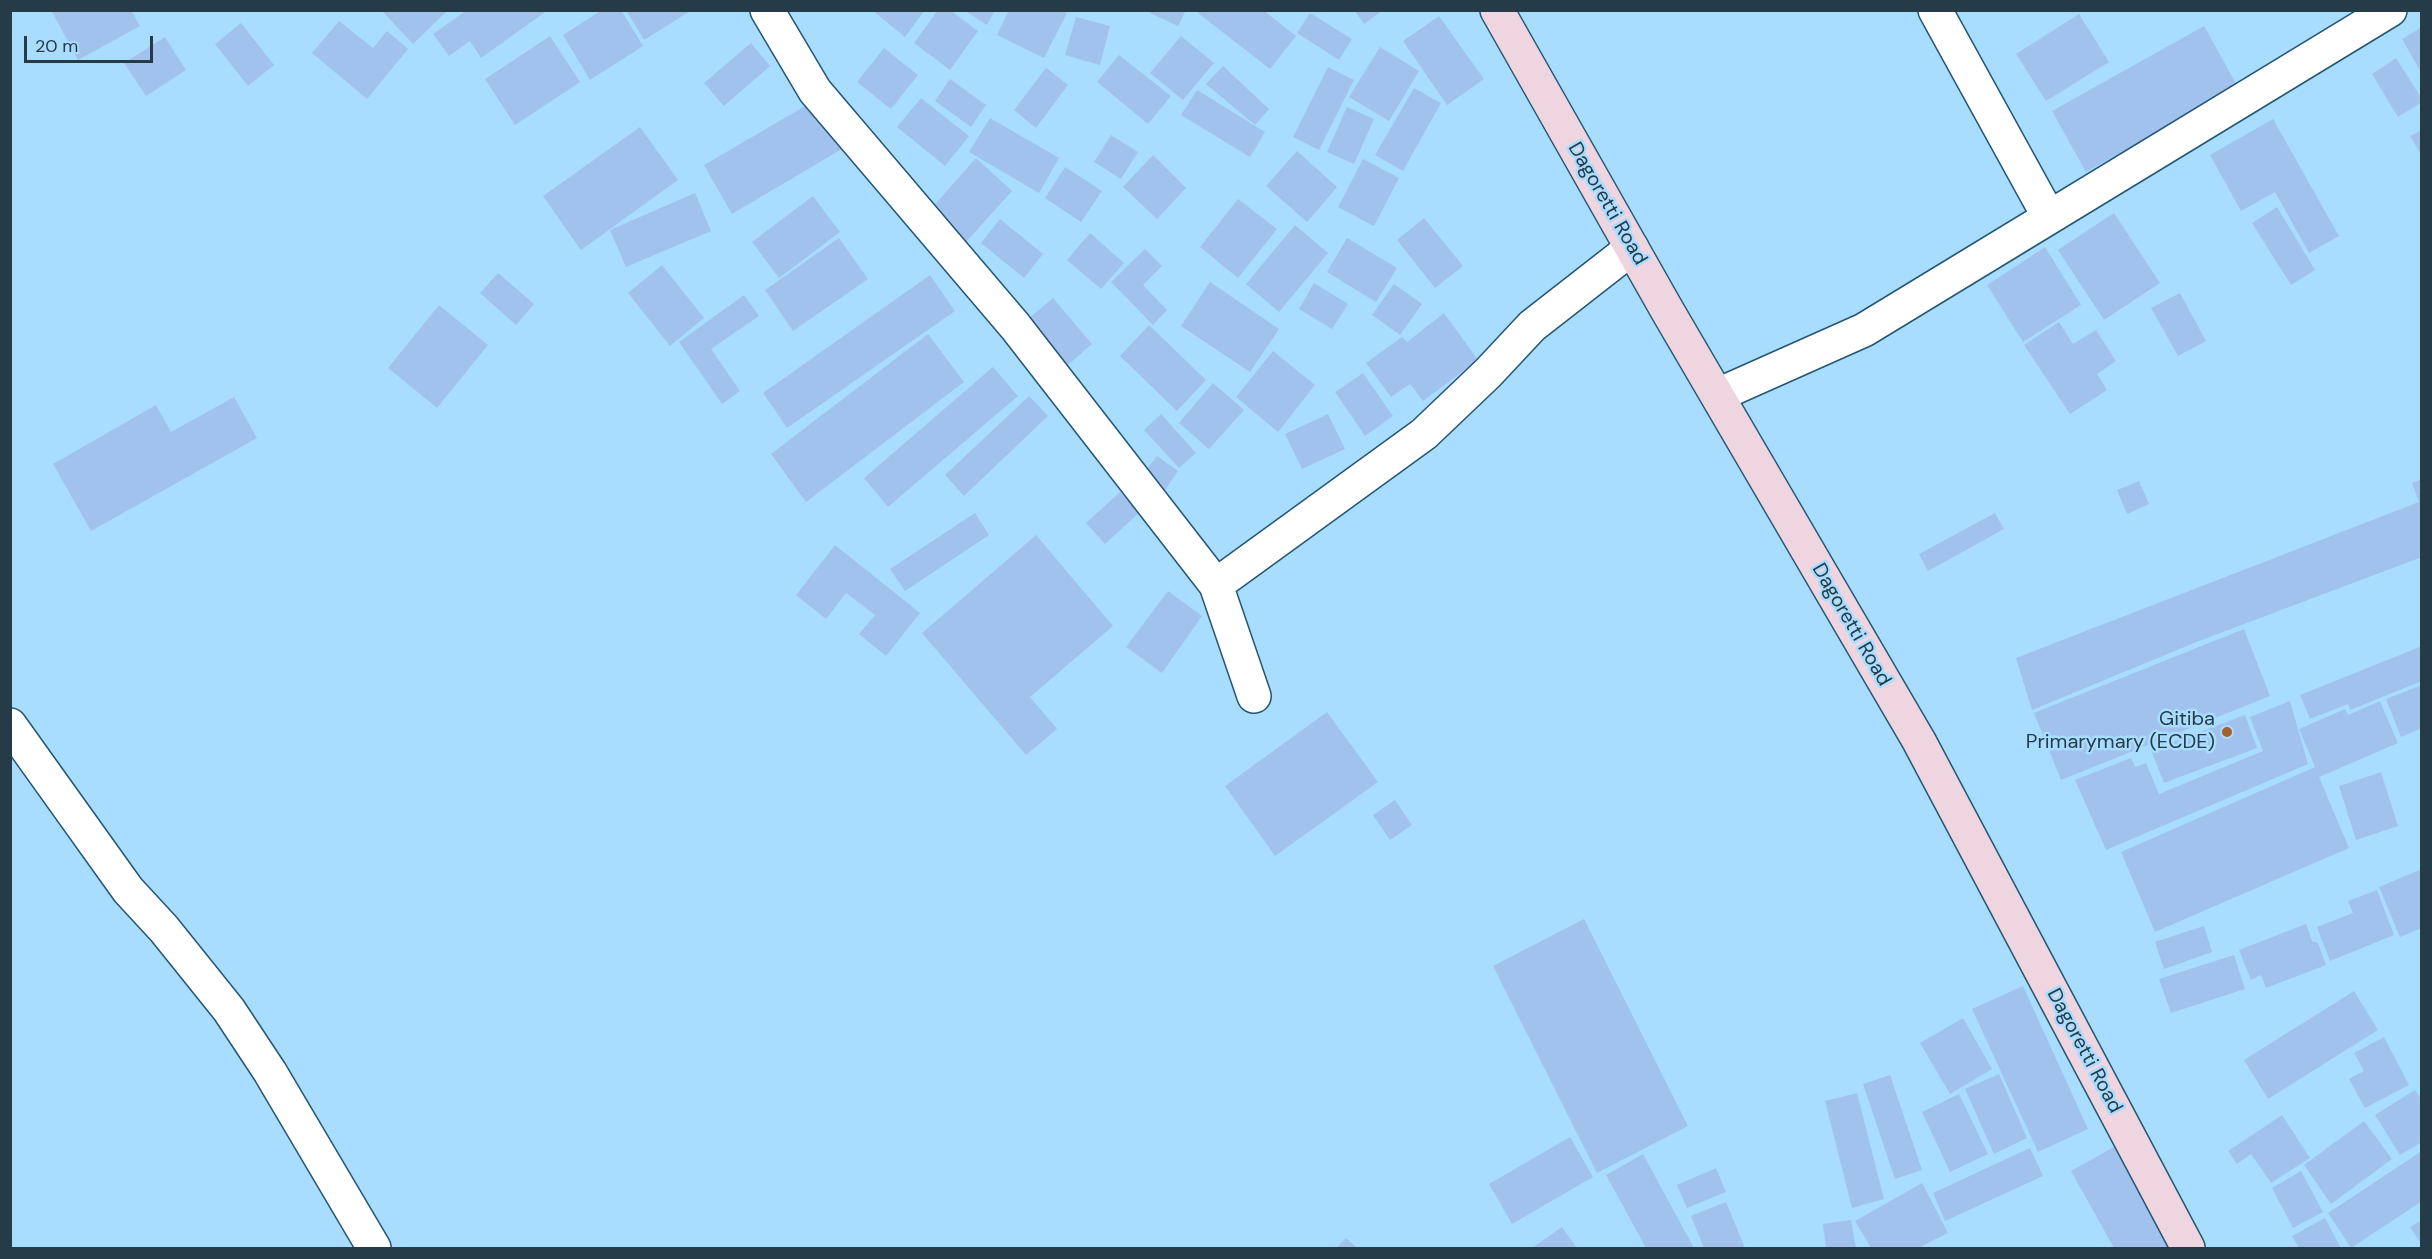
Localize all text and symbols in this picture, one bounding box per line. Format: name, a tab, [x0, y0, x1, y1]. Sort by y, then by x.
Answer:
scale bar	[27, 24, 156, 62]
text: 20 m	[35, 34, 78, 58]
street label: Dagoretti Road	[1562, 138, 1652, 270]
street label: Dagoretti Road	[1806, 559, 1896, 691]
place label: Gitiba Primarymary (ECDE)	[2026, 708, 2215, 755]
marker: Gitiba Primarymary (ECDE)	[2220, 725, 2234, 739]
street label: Dagoretti Road	[2041, 985, 2127, 1117]

